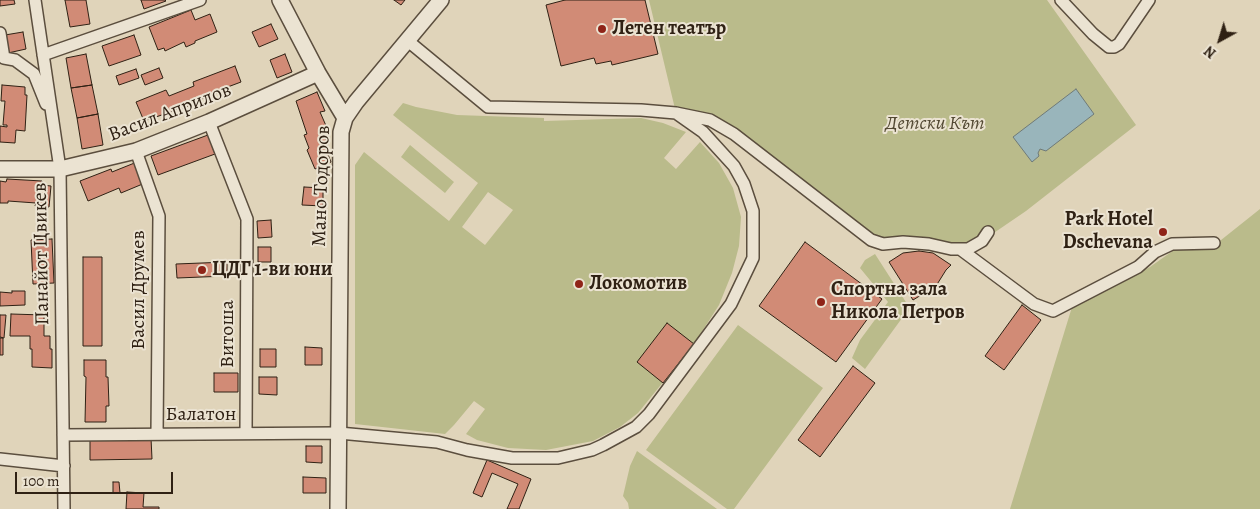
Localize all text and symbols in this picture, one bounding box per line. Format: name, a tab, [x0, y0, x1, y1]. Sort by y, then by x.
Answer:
north arrow	[1195, 15, 1245, 65]
place label: Летен театър	[612, 17, 726, 41]
marker: Летен театър	[596, 23, 608, 35]
text: N	[1200, 41, 1220, 63]
street label: Васил Априлов	[105, 79, 235, 147]
park label: Детски Кът	[886, 112, 984, 136]
street label: Мано Тодоров	[308, 125, 336, 247]
street label: Панайот Цвикев	[29, 183, 55, 325]
place label: Park Hotel Dschevana	[1063, 208, 1153, 255]
marker: Park Hotel Dschevana	[1157, 226, 1169, 238]
street label: Васил Друмев	[127, 230, 151, 350]
place label: ЦДГ 1-ви юни	[212, 258, 333, 282]
marker: ЦДГ 1-ви юни	[196, 264, 208, 276]
place label: Локомотив	[589, 272, 687, 296]
marker: Локомотив	[573, 278, 585, 290]
place label: Спортна зала Никола Петров	[831, 278, 965, 325]
marker: Спортна зала Никола Петров	[815, 296, 827, 308]
street label: Витоша	[216, 300, 240, 368]
street label: Балатон	[166, 403, 236, 427]
scale bar	[18, 462, 175, 494]
text: 100 m	[23, 471, 60, 491]

